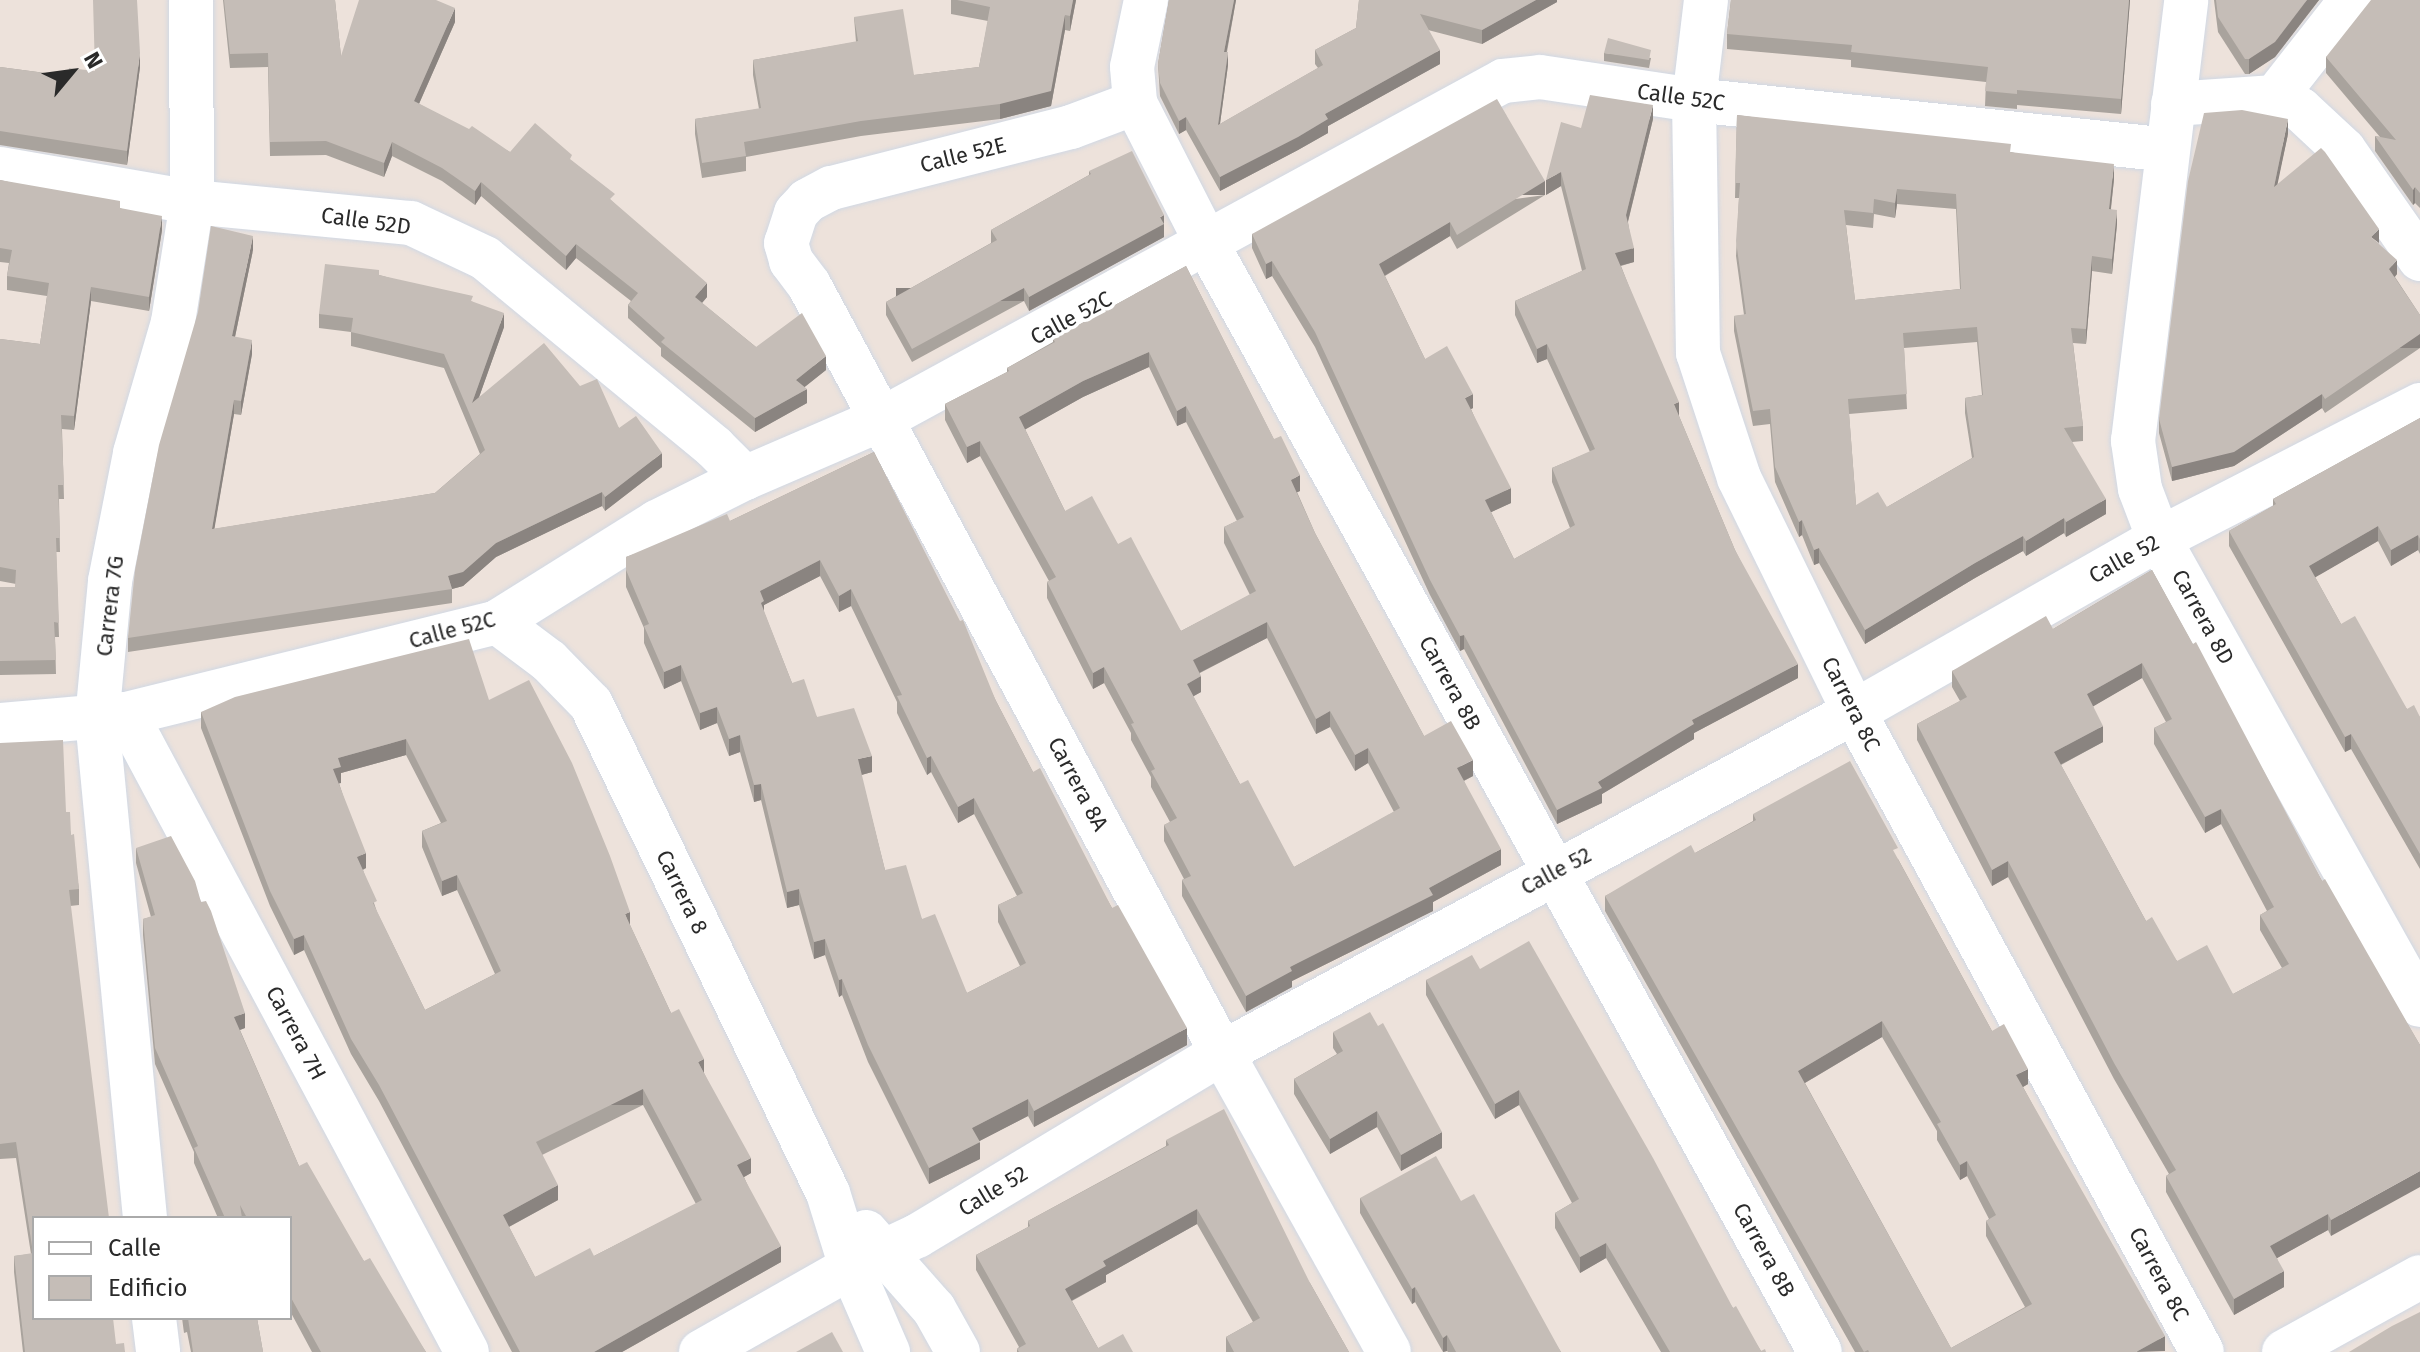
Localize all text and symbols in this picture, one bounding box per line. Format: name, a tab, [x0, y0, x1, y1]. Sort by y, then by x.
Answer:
north arrow	[32, 32, 112, 112]
text: N	[78, 47, 109, 73]
street label: Calle 52C	[1635, 78, 1727, 116]
street label: Calle 52E	[917, 132, 1009, 178]
street label: Calle 52D	[319, 202, 413, 240]
street label: Calle 52C	[1026, 286, 1116, 350]
street label: Calle 52	[2084, 529, 2164, 589]
street label: Carrera 7G	[91, 554, 129, 658]
street label: Carrera 8D	[2166, 565, 2240, 669]
street label: Calle 52C	[406, 606, 498, 654]
street label: Carrera 8B	[1413, 631, 1487, 735]
street label: Carrera 8C	[1816, 652, 1886, 756]
street label: Carrera 8A	[1042, 732, 1114, 836]
street label: Calle 52	[1516, 841, 1596, 901]
street label: Carrera 8	[650, 846, 714, 938]
street label: Carrera 7H	[260, 981, 332, 1085]
street label: Calle 52	[954, 1160, 1032, 1222]
street label: Carrera 8B	[1727, 1198, 1801, 1302]
legend	[32, 1216, 292, 1320]
street label: Carrera 8C	[2123, 1223, 2195, 1325]
text: Calle	[108, 1234, 161, 1262]
text: Edificio	[108, 1274, 188, 1302]

